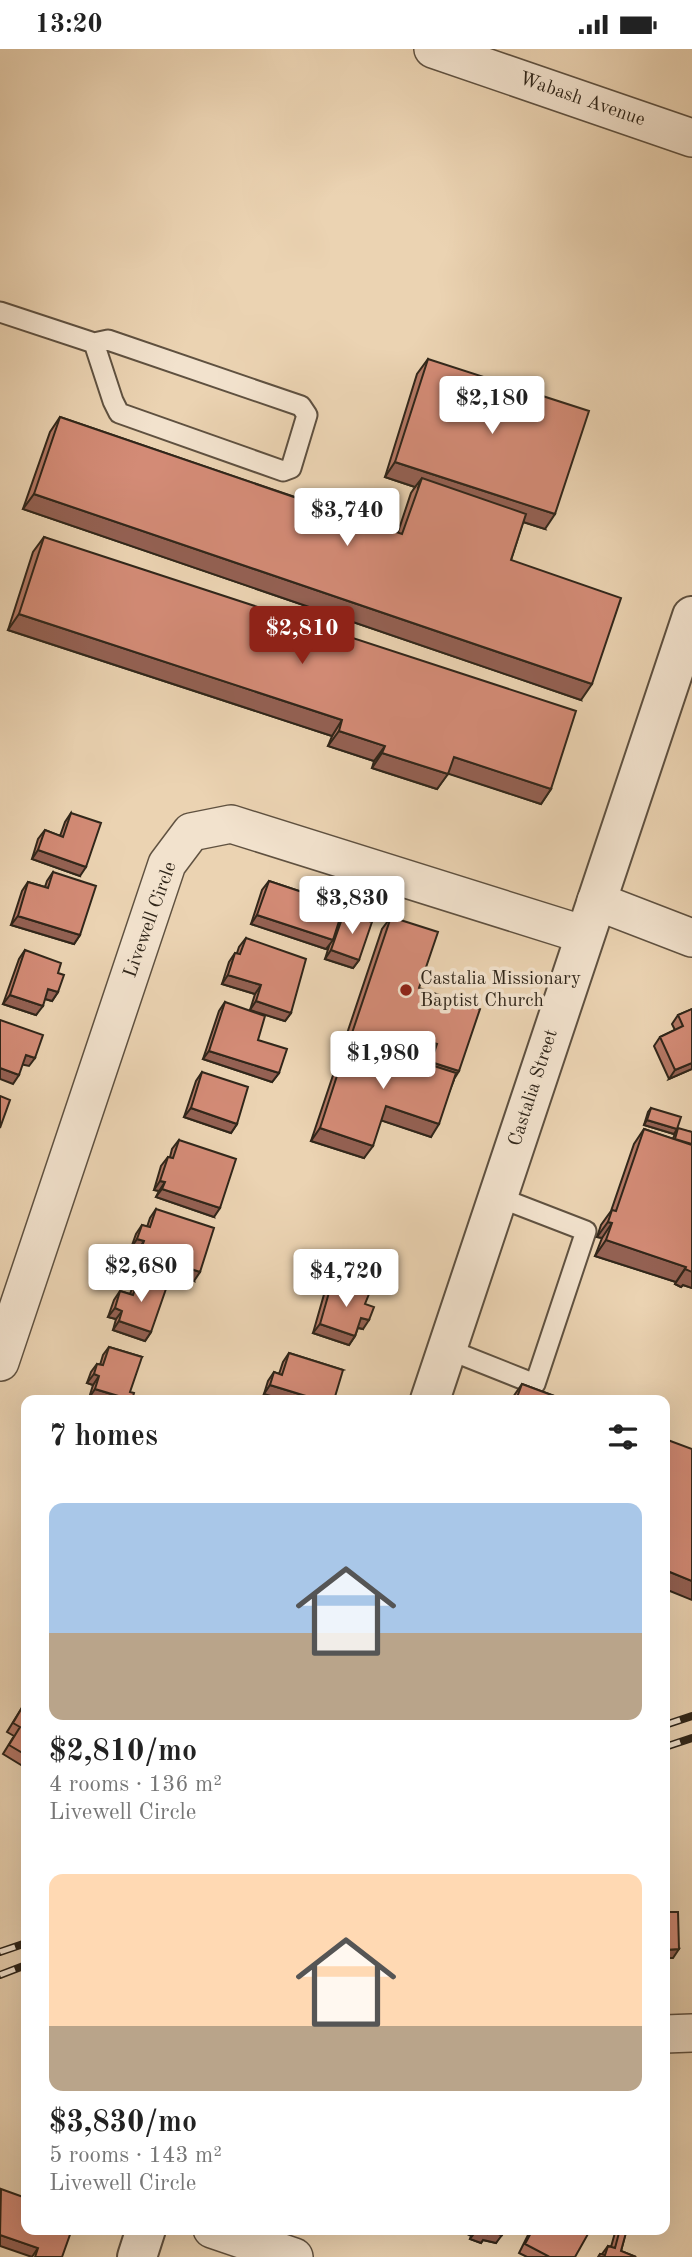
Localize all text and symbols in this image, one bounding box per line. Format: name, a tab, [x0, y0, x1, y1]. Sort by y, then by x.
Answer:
text: 13:20	[35, 12, 103, 38]
street label: Wabash Avenue	[517, 70, 647, 130]
pin: $2,180	[435, 377, 549, 436]
text: $2,180	[455, 387, 529, 410]
pin: $3,740	[290, 489, 404, 548]
text: $3,740	[310, 499, 384, 522]
pin: $2,810	[245, 607, 359, 666]
text: $2,810	[265, 617, 339, 640]
street label: Livewell Circle	[121, 860, 181, 980]
pin: $3,830	[295, 877, 409, 936]
text: $3,830	[315, 887, 389, 910]
place label: Castalia Missionary Baptist Church	[420, 970, 581, 1011]
marker: Castalia Missionary Baptist Church	[398, 982, 414, 998]
street label: Castalia Street	[506, 1027, 562, 1149]
pin: $1,980	[326, 1031, 440, 1091]
text: $1,980	[346, 1042, 420, 1065]
pin: $2,680	[84, 1245, 198, 1304]
pin: $4,720	[289, 1249, 403, 1309]
text: $2,680	[104, 1255, 178, 1278]
text: $4,720	[309, 1260, 383, 1283]
icon: filters	[604, 1418, 642, 1456]
text: 7 homes	[49, 1422, 158, 1452]
icon: home	[283, 1548, 409, 1674]
text: $2,810/mo	[49, 1737, 197, 1767]
text: 4 rooms · 136 m²	[49, 1773, 222, 1796]
text: Livewell Circle	[49, 1801, 196, 1824]
icon: home	[283, 1919, 409, 2045]
text: $3,830/mo	[49, 2108, 197, 2138]
text: 5 rooms · 143 m²	[49, 2144, 222, 2167]
text: Livewell Circle	[49, 2172, 196, 2195]

